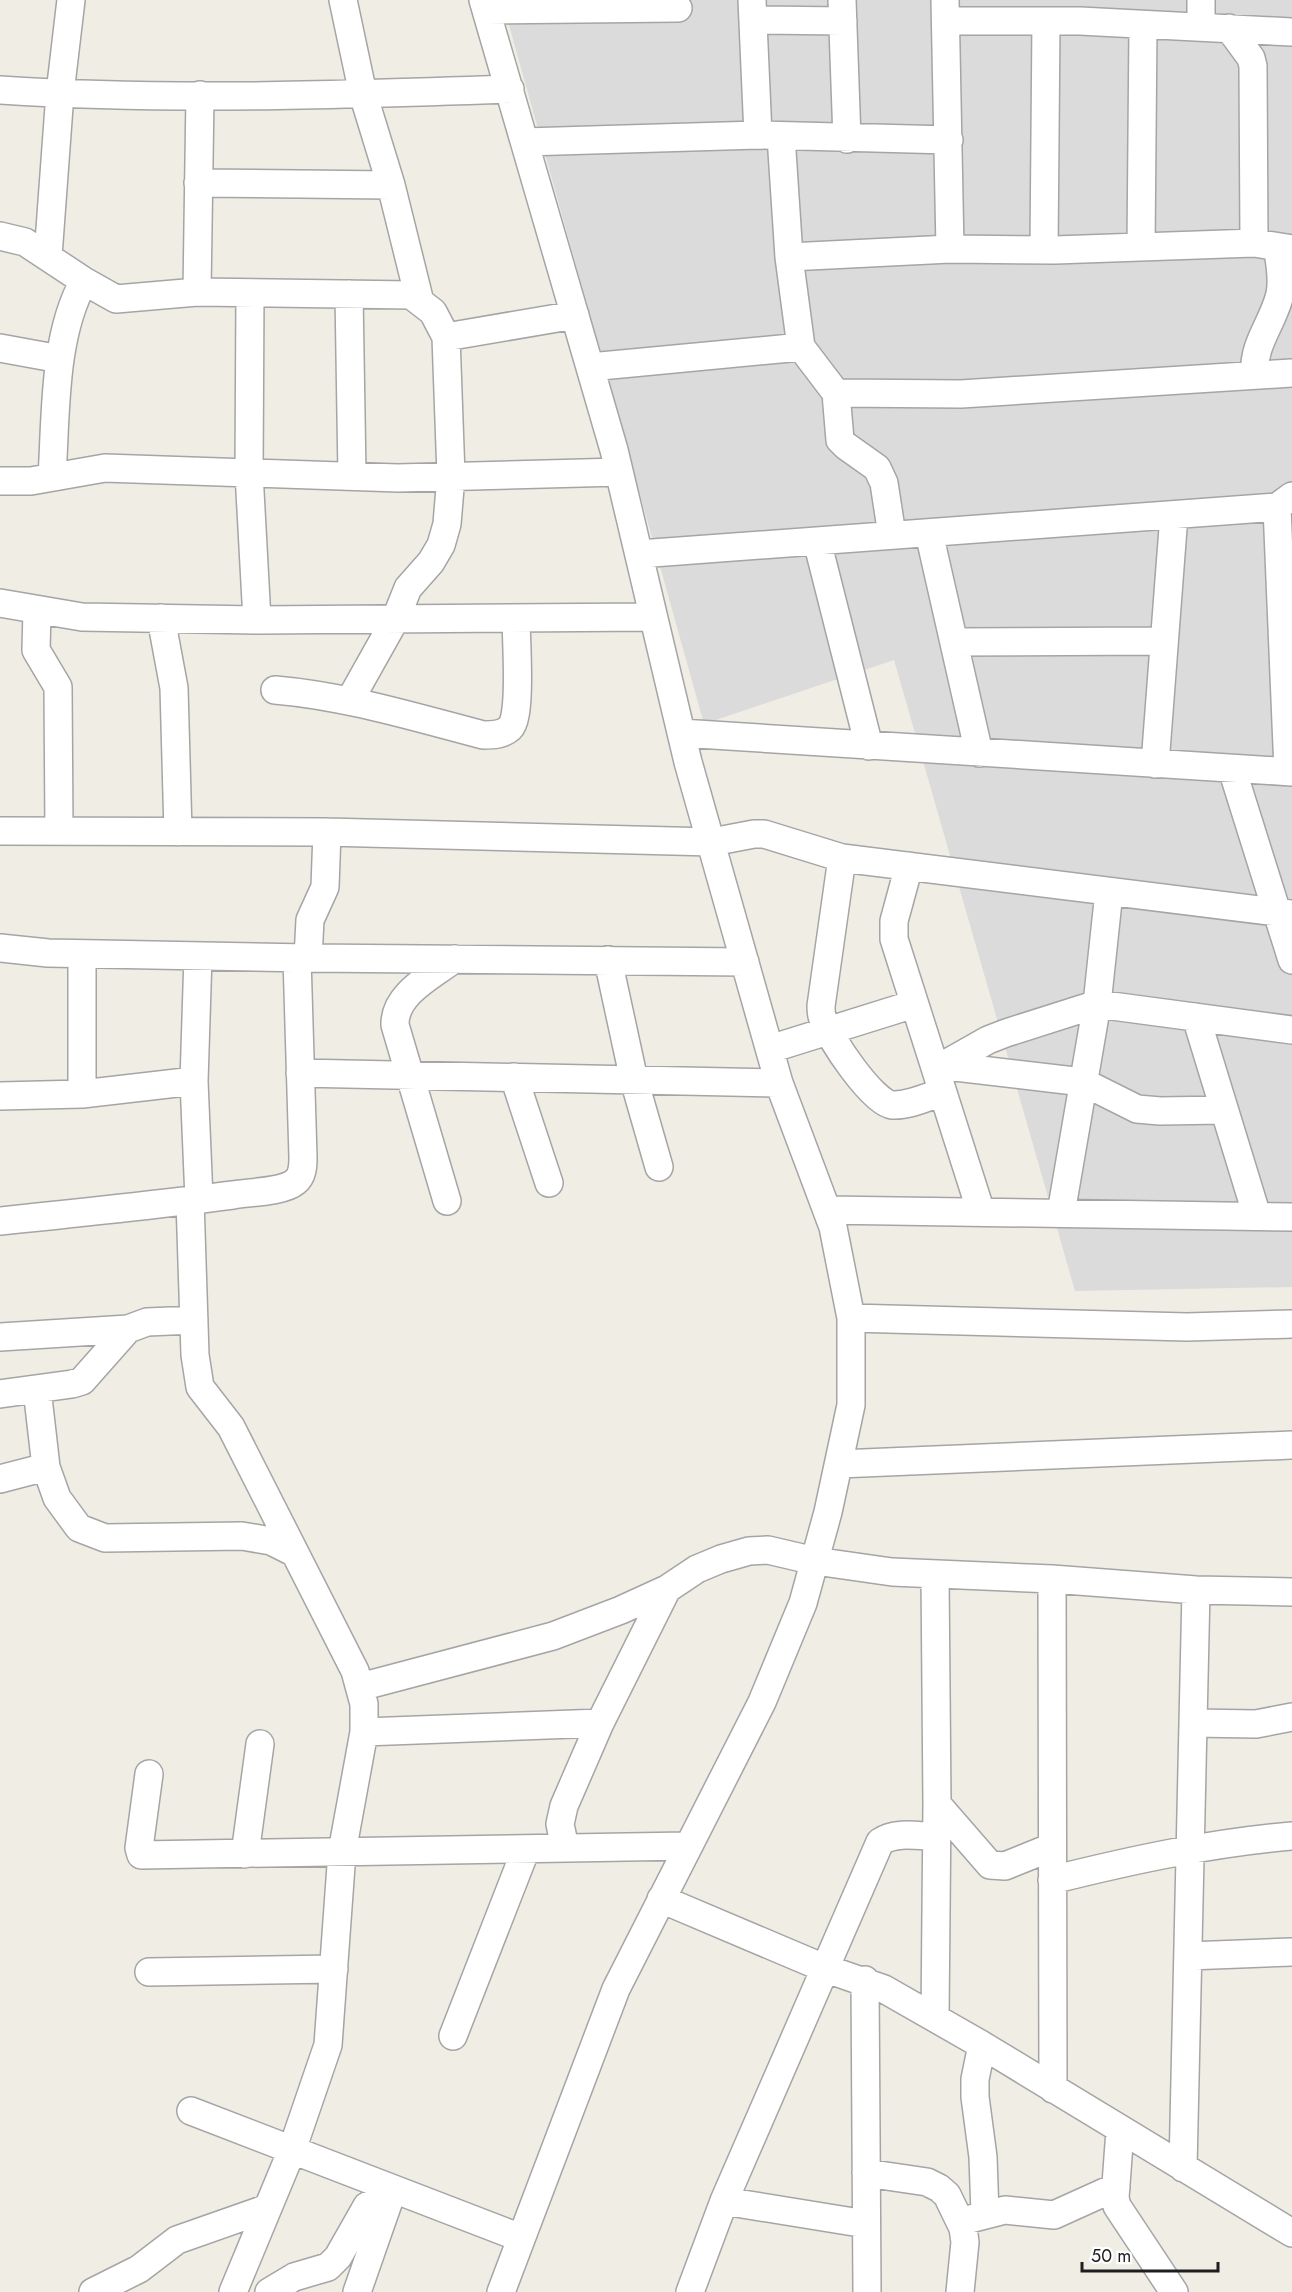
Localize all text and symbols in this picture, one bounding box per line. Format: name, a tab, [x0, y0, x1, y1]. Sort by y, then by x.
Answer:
scale bar	[1082, 2235, 1218, 2273]
text: 50 m	[1091, 2243, 1131, 2269]

